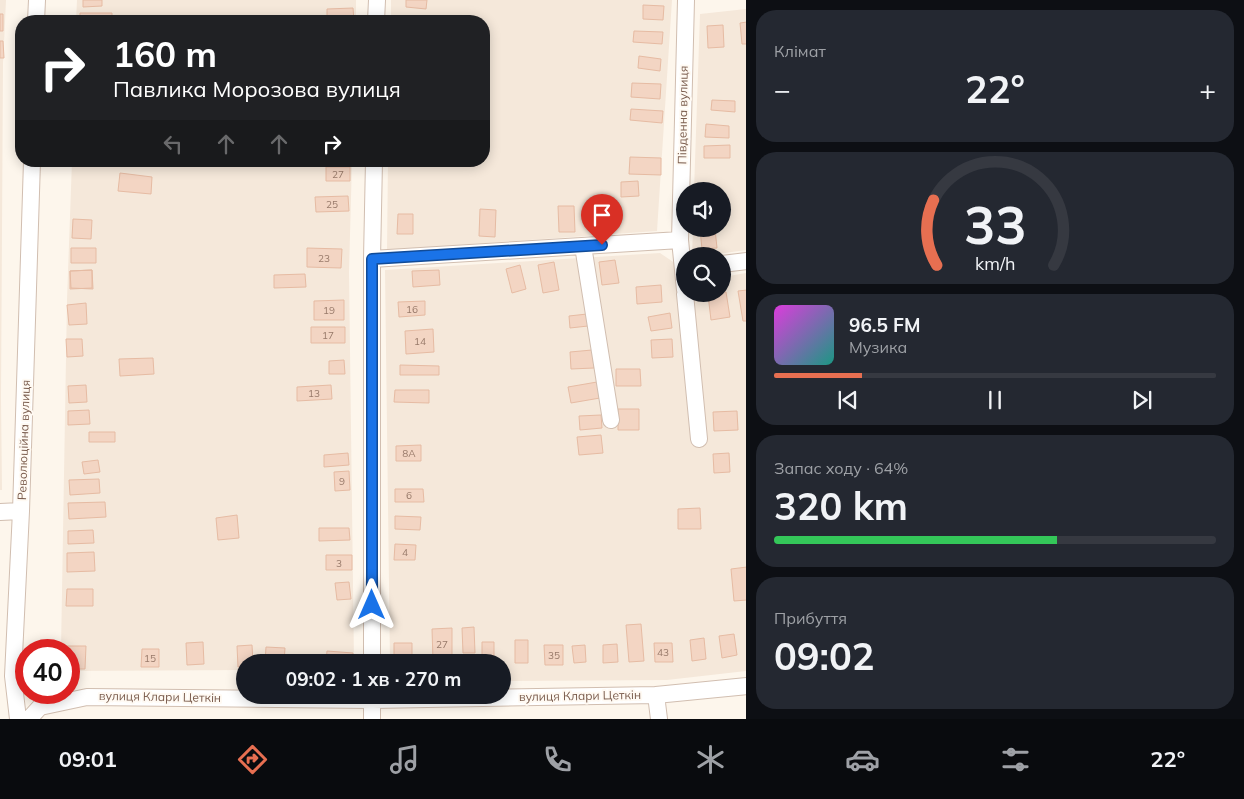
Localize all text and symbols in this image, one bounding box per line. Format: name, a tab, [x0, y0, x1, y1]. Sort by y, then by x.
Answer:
text: 160 m	[113, 32, 217, 76]
icon: right	[30, 35, 95, 100]
text: Клімат	[774, 41, 826, 61]
text: 22°	[965, 65, 1025, 113]
street label: Південна вулиця	[674, 66, 691, 164]
text: −	[774, 72, 791, 107]
text: +	[1199, 72, 1216, 107]
text: Павлика Морозова вулиця	[113, 75, 401, 103]
icon: left	[159, 130, 187, 158]
icon: ahead	[212, 130, 240, 158]
icon: ahead	[265, 130, 293, 158]
icon: right	[318, 130, 346, 158]
house number: 27	[332, 168, 344, 181]
map controls	[676, 182, 731, 302]
button: sound	[676, 182, 731, 237]
text: 33	[964, 192, 1026, 257]
pin	[581, 194, 623, 245]
house number: 25	[326, 198, 338, 211]
icon: arrive	[588, 201, 616, 229]
button: search	[676, 247, 731, 302]
house number: 23	[318, 252, 330, 265]
text: km/h	[975, 252, 1015, 274]
house number: 16	[406, 303, 418, 316]
house number: 19	[323, 304, 335, 317]
text: 96.5 FM	[849, 313, 921, 337]
house number: 17	[322, 329, 334, 342]
house number: 14	[414, 335, 426, 348]
text: Музика	[849, 337, 907, 357]
street label: Революційна вулиця	[14, 380, 33, 500]
icon: previous	[834, 386, 862, 414]
icon: pause	[981, 386, 1009, 414]
icon: next	[1128, 386, 1156, 414]
house number: 13	[308, 387, 320, 400]
house number: 8А	[402, 447, 416, 460]
text: Запас ходу · 64%	[774, 458, 908, 478]
house number: 9	[339, 475, 345, 488]
text: 320 km	[774, 482, 908, 530]
house number: 6	[406, 489, 412, 502]
house number: 4	[402, 546, 408, 559]
house number: 3	[336, 557, 342, 570]
position arrow	[345, 578, 397, 630]
text: Прибуття	[774, 608, 847, 628]
text: 09:02	[774, 632, 875, 680]
house number: 27	[436, 638, 448, 651]
speed limit sign: 40	[15, 639, 80, 704]
house number: 43	[657, 646, 669, 659]
house number: 35	[548, 649, 560, 662]
house number: 15	[144, 652, 156, 665]
text: 09:02 · 1 хв · 270 m	[286, 667, 461, 691]
street label: вулиця Клари Цеткін	[519, 687, 641, 704]
street label: вулиця Клари Цеткін	[99, 688, 221, 705]
icon: directions	[235, 742, 270, 777]
icon: music	[387, 742, 422, 777]
icon: phone	[540, 742, 575, 777]
icon: climate	[693, 742, 728, 777]
icon: car	[845, 742, 880, 777]
icon: filters	[998, 742, 1033, 777]
text: 09:01	[59, 745, 117, 773]
text: 22°	[1150, 745, 1185, 773]

